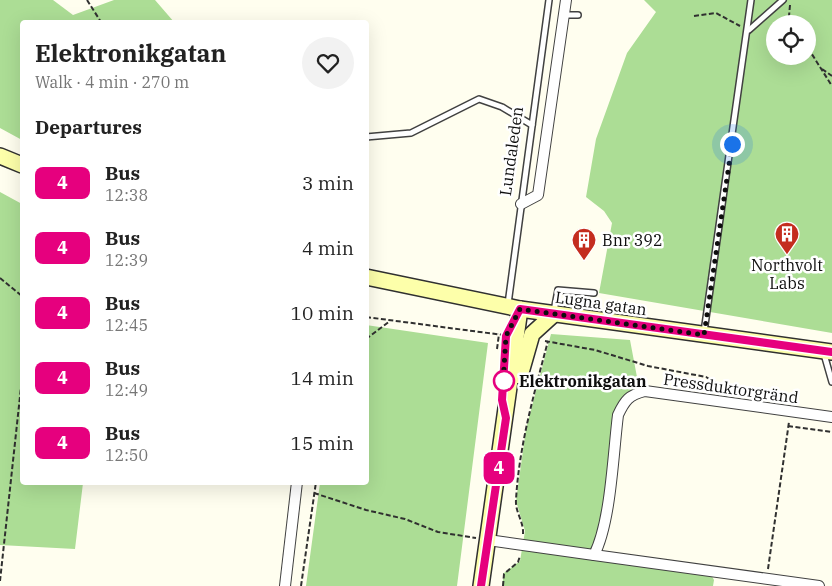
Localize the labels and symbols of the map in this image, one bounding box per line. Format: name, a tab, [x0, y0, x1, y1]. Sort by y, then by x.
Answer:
street label: Lundaleden	[495, 105, 527, 197]
your location	[720, 132, 745, 157]
building icon: Northvolt Labs	[774, 221, 800, 255]
building icon: Bnr 392	[571, 227, 597, 261]
place label: Bnr 392	[602, 230, 663, 250]
place label: Northvolt Labs	[751, 255, 823, 293]
street label: Lugna gatan	[554, 287, 648, 319]
street label: Pressduktorgränd	[662, 369, 800, 407]
marker: Elektronikgatan	[493, 370, 515, 392]
place label: Elektronikgatan	[519, 371, 647, 391]
line badge: 4	[483, 452, 515, 484]

